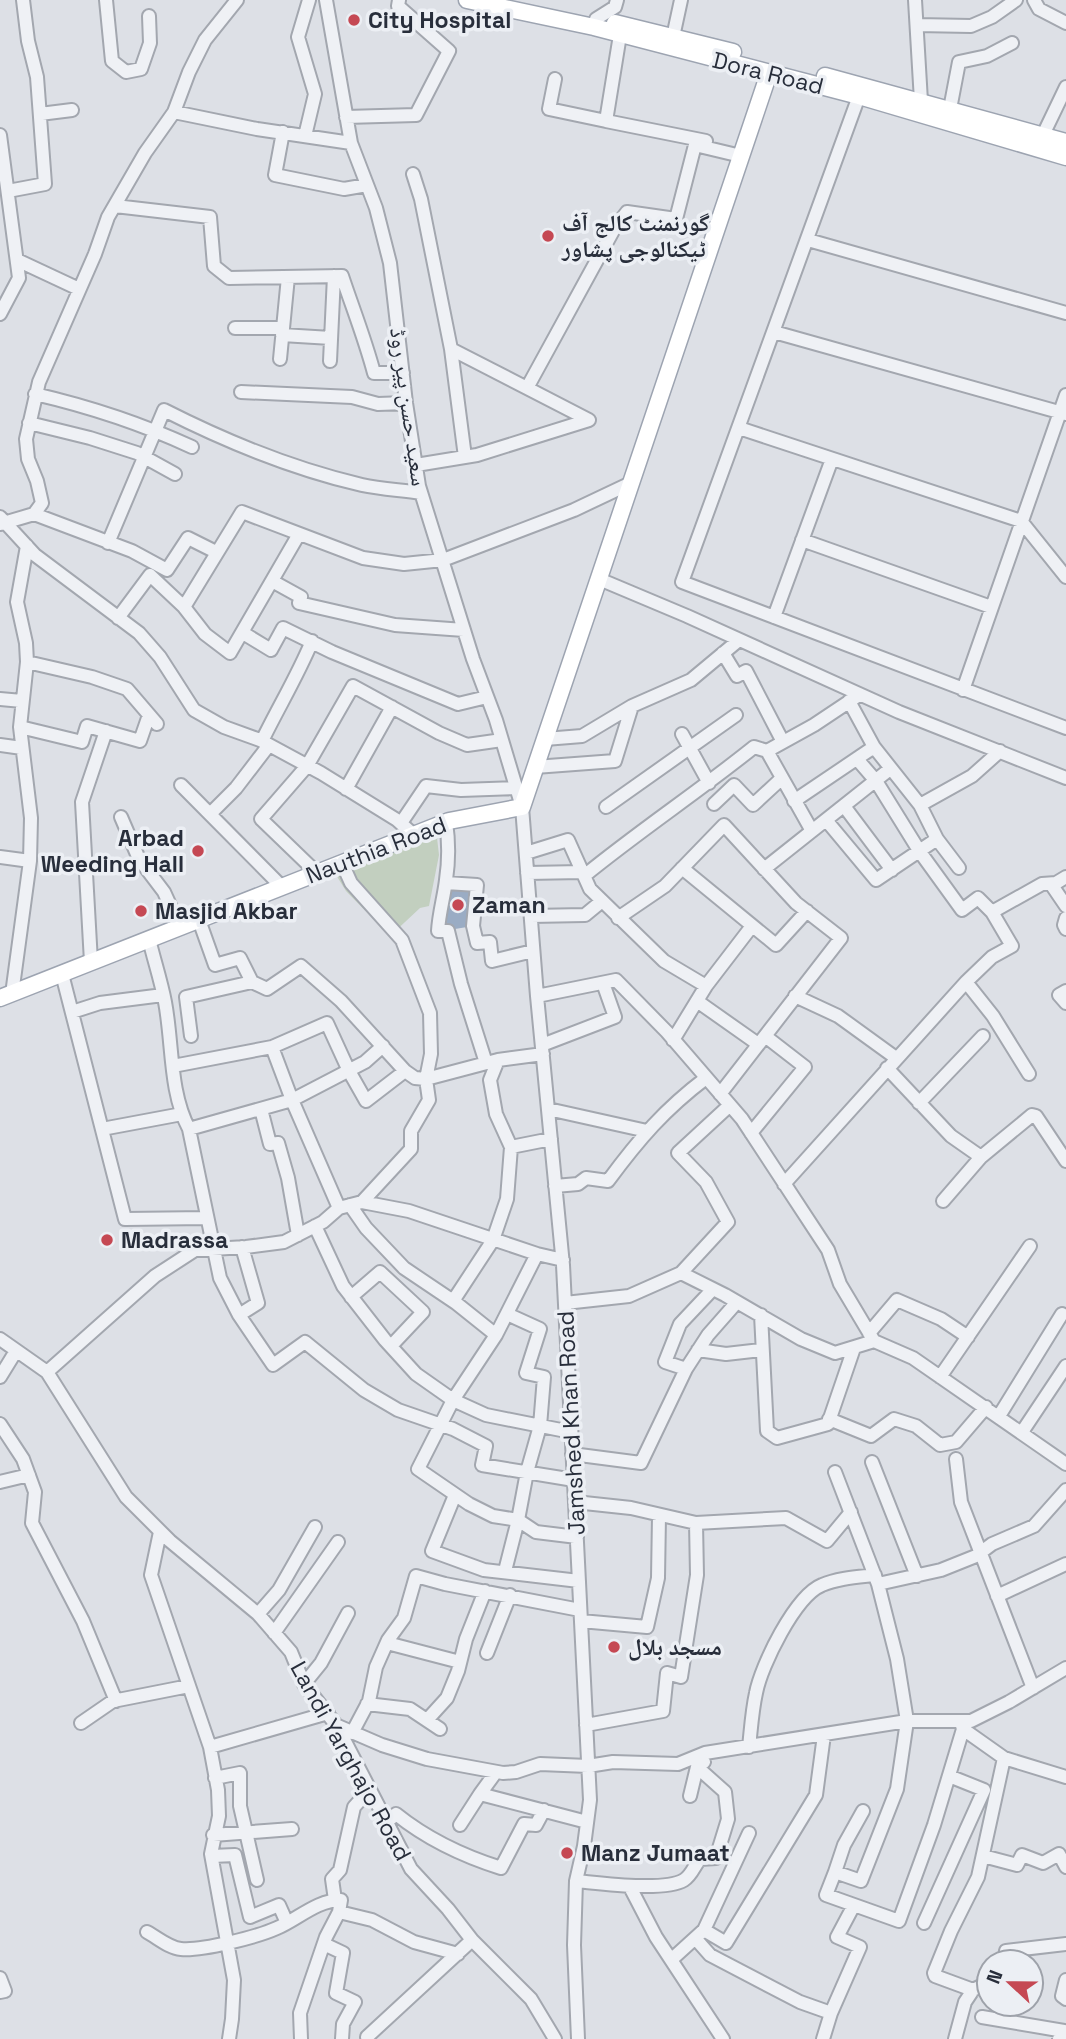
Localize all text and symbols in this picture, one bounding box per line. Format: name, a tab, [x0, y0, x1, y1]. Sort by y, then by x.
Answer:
place label: City Hospital	[368, 5, 511, 35]
marker: City Hospital	[346, 12, 362, 28]
street label: Dora Road	[709, 45, 827, 101]
place label: گورنمنٹ کالج آف ٹیکنالوجی پشاور	[561, 208, 710, 264]
marker: گورنمنٹ کالج آف ٹیکنالوجی پشاور	[540, 228, 556, 244]
street label: سعید حسن پیر روڈ	[383, 326, 435, 488]
street label: Nauthia Road	[301, 809, 451, 891]
place label: Arbad Weeding Hall	[41, 823, 184, 879]
marker: Arbad Weeding Hall	[190, 843, 206, 859]
place label: Zaman	[472, 890, 546, 920]
place label: Masjid Akbar	[155, 896, 298, 926]
marker: Zaman	[450, 897, 466, 913]
marker: Masjid Akbar	[133, 903, 149, 919]
place label: Madrassa	[121, 1225, 228, 1255]
marker: Madrassa	[99, 1232, 115, 1248]
street label: Jamshed Khan Road	[550, 1310, 592, 1536]
place label: مسجد بلال	[628, 1632, 722, 1662]
marker: مسجد بلال	[606, 1639, 622, 1655]
street label: Landi Yarghajo Road	[284, 1656, 418, 1866]
place label: Manz Jumaat	[581, 1838, 730, 1868]
marker: Manz Jumaat	[559, 1845, 575, 1861]
north arrow	[975, 1948, 1045, 2018]
text: N	[981, 1966, 1009, 1987]

